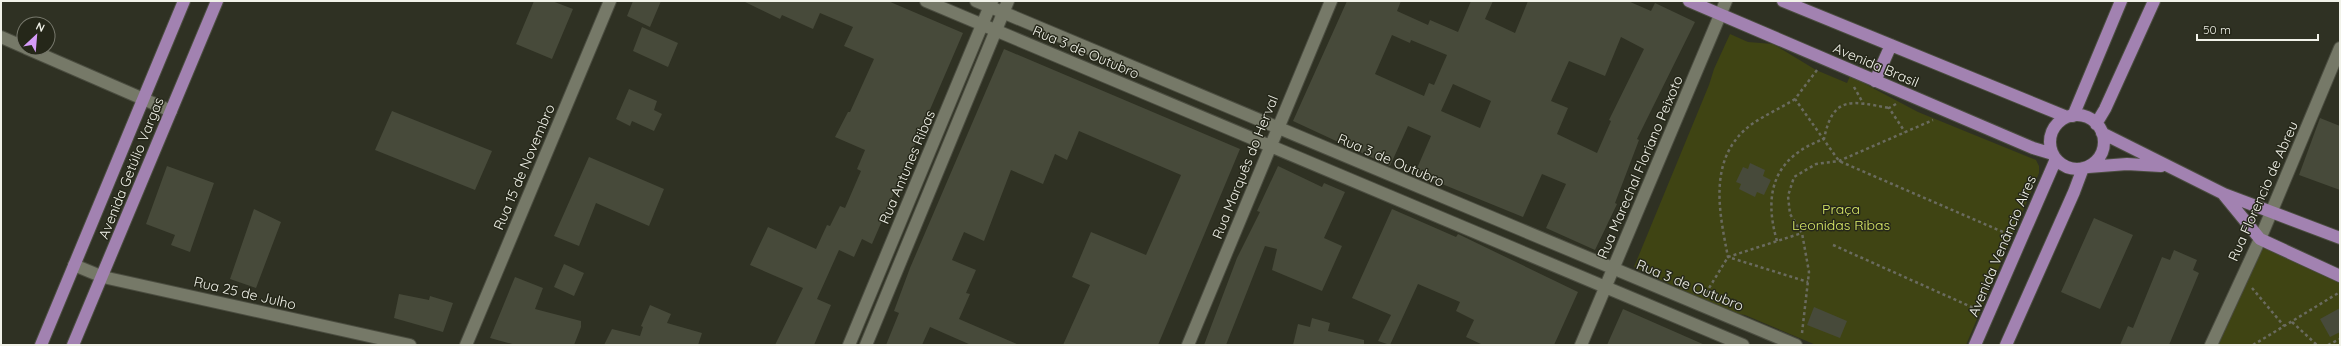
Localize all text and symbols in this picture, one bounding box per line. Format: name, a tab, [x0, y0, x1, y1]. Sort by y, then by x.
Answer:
north arrow	[16, 16, 56, 56]
scale bar	[2197, 16, 2318, 42]
text: N	[34, 19, 47, 35]
street label: Rua 3 de Outubro	[1030, 21, 1142, 83]
text: 50 m	[2203, 22, 2231, 37]
street label: Avenida Brasil	[1830, 39, 1922, 91]
street label: Rua Marechal Floriano Peixoto	[1593, 73, 1687, 261]
street label: Rua Marquês do Herval	[1208, 93, 1282, 241]
street label: Avenida Getúlio Vargas	[94, 95, 168, 241]
street label: Rua 15 de Novembro	[489, 101, 559, 233]
street label: Rua Antunes Ribas	[875, 107, 939, 227]
street label: Rua Florencio de Abreu	[2224, 118, 2302, 264]
street label: Rua 3 de Outubro	[1335, 129, 1447, 191]
street label: Avenida Venâncio Aires	[1964, 173, 2040, 319]
park label: Praça Leonidas Ribas	[1792, 200, 1890, 234]
street label: Rua 3 de Outubro	[1634, 255, 1746, 315]
street label: Rua 25 de Julho	[192, 272, 298, 314]

